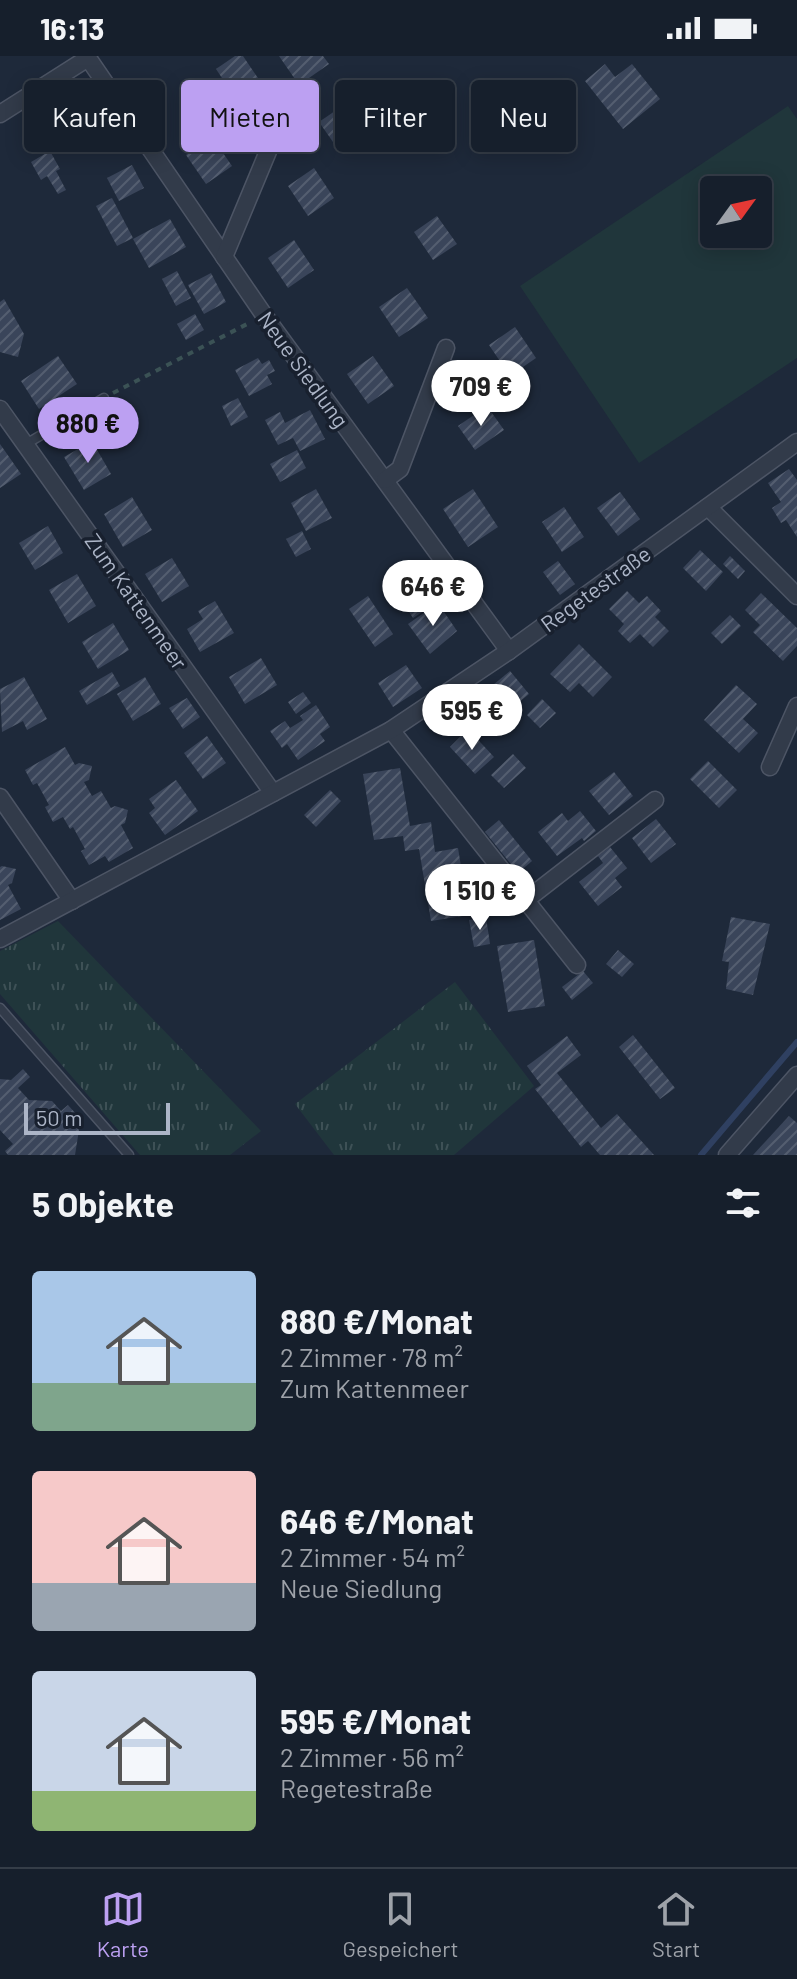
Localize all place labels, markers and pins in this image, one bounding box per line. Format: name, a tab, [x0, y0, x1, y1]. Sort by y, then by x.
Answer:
pin: 709 €	[425, 360, 537, 428]
pin: 880 €	[32, 397, 144, 465]
pin: 646 €	[377, 560, 489, 628]
pin: 595 €	[416, 684, 528, 752]
pin: 1 510 €	[406, 864, 554, 932]

